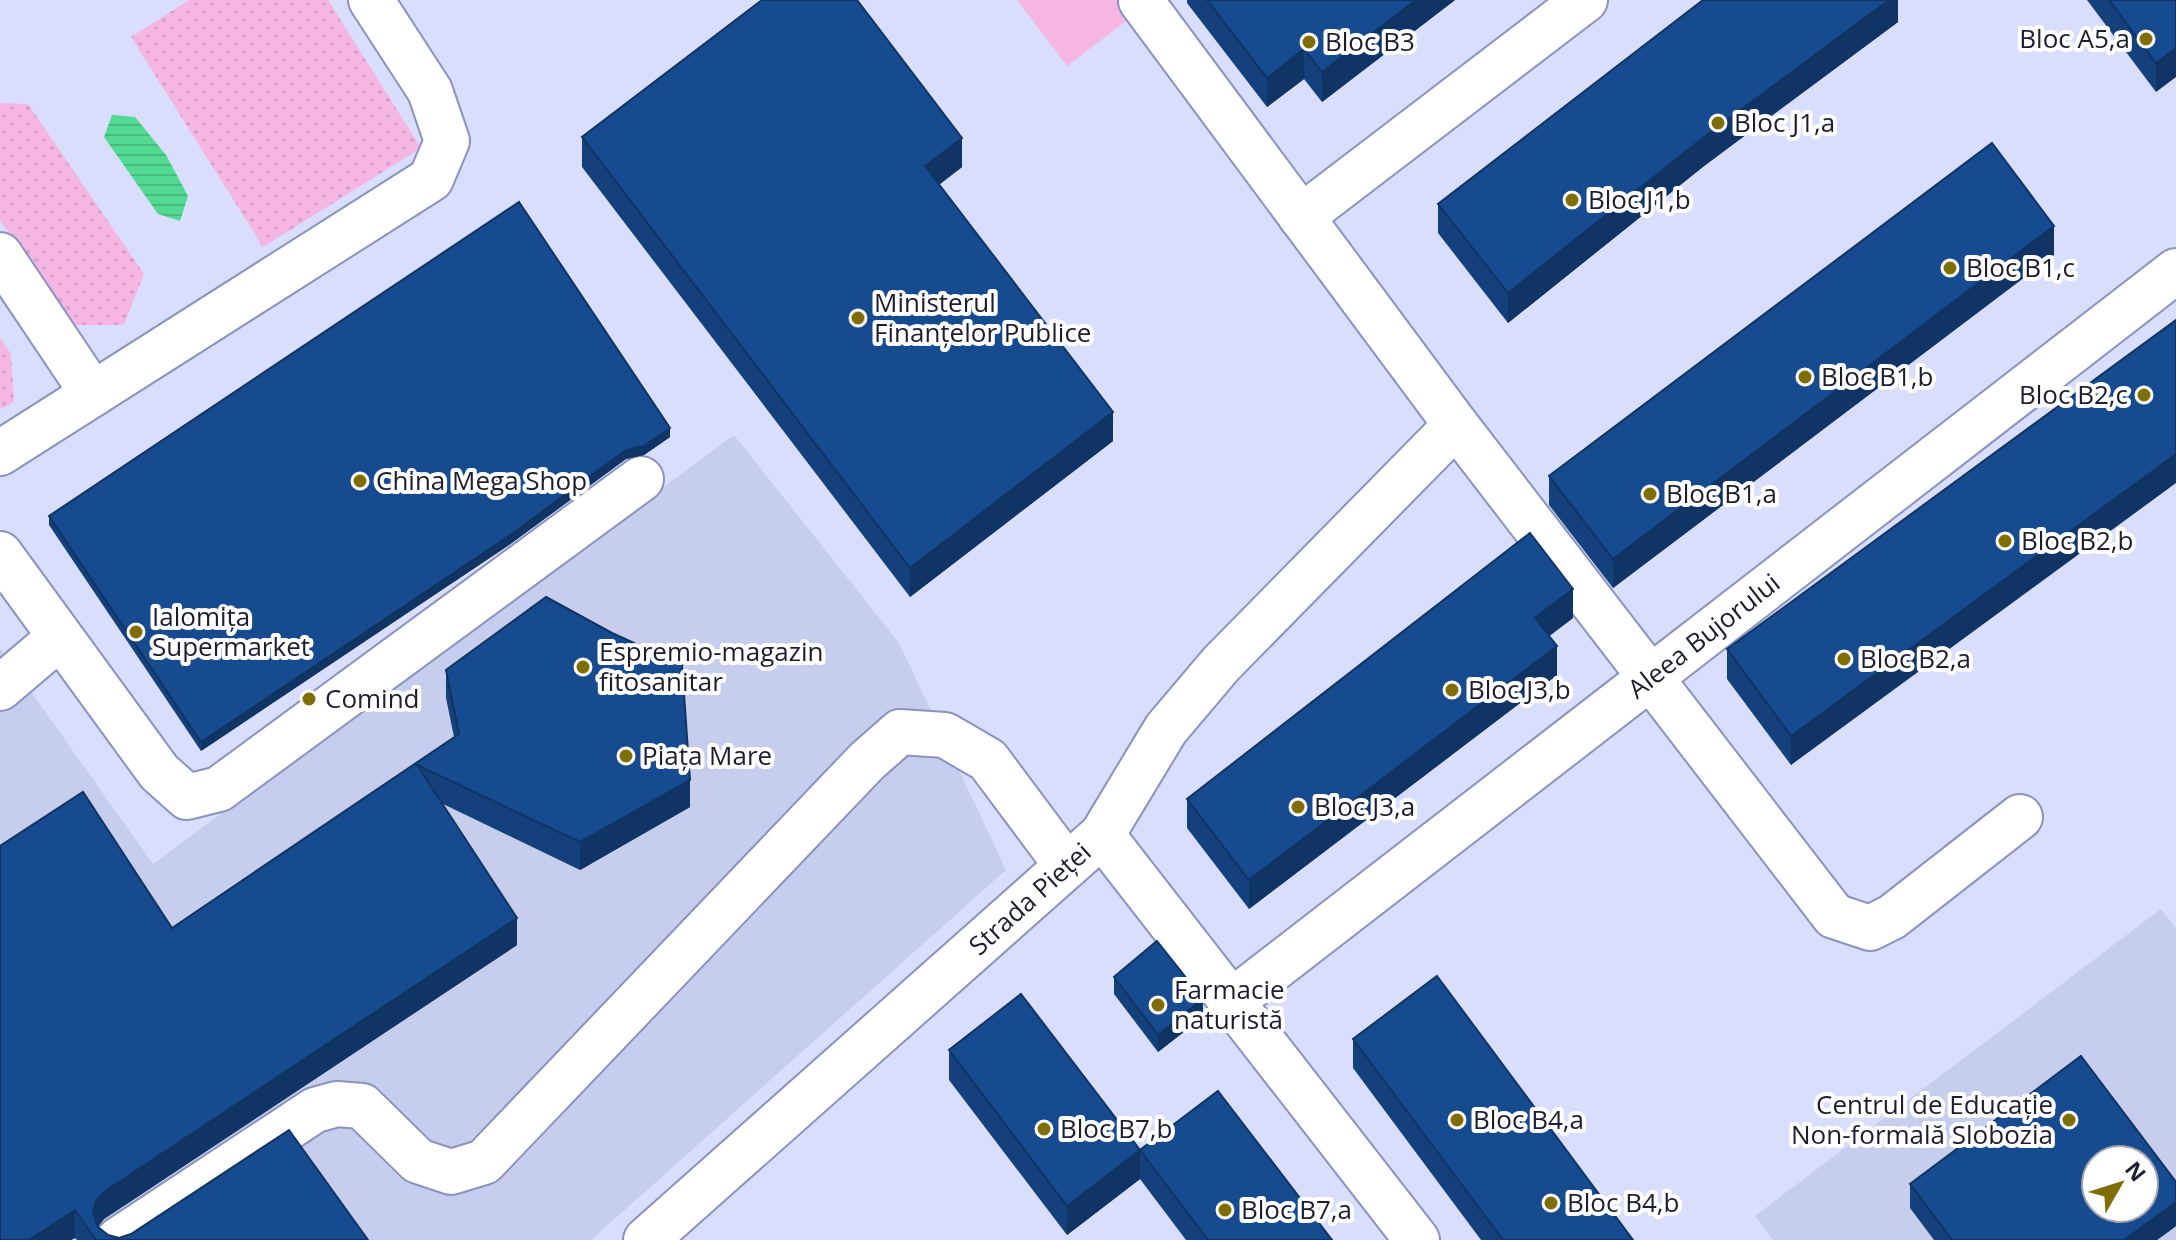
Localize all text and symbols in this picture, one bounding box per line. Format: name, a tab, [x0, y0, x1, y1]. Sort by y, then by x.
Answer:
place label: Bloc A5,a	[2019, 20, 2130, 56]
place label: Bloc B3	[1325, 23, 1415, 59]
marker: Bloc A5,a	[2137, 30, 2155, 48]
marker: Bloc B3	[1300, 33, 1318, 51]
place label: Bloc J1,a	[1734, 104, 1835, 140]
marker: Bloc J1,a	[1709, 114, 1727, 132]
place label: Bloc J1,b	[1588, 181, 1691, 217]
marker: Bloc J1,b	[1563, 191, 1581, 209]
place label: Bloc B1,c	[1966, 249, 2075, 285]
marker: Bloc B1,c	[1941, 259, 1959, 277]
place label: Ministerul Finanțelor Publice	[874, 284, 1091, 350]
marker: Ministerul Finanțelor Publice	[849, 309, 867, 327]
place label: Bloc B1,b	[1821, 358, 1934, 394]
marker: Bloc B1,b	[1796, 368, 1814, 386]
place label: Bloc B2,c	[2019, 376, 2128, 412]
marker: Bloc B2,c	[2135, 386, 2153, 404]
place label: China Mega Shop	[376, 462, 587, 498]
marker: China Mega Shop	[351, 472, 369, 490]
place label: Bloc B1,a	[1666, 475, 1777, 511]
marker: Bloc B1,a	[1641, 485, 1659, 503]
place label: Bloc B2,b	[2021, 522, 2134, 558]
marker: Bloc B2,b	[1996, 532, 2014, 550]
street label: Aleea Bujorului	[1620, 564, 1787, 706]
place label: Ialomița Supermarket	[152, 598, 310, 664]
marker: Ialomița Supermarket	[127, 623, 145, 641]
place label: Espremio-magazin fitosanitar	[599, 633, 823, 699]
place label: Bloc B2,a	[1860, 640, 1971, 676]
marker: Bloc B2,a	[1835, 650, 1853, 668]
marker: Espremio-magazin fitosanitar	[574, 658, 592, 676]
place label: Bloc J3,b	[1468, 671, 1571, 707]
place label: Comind	[325, 680, 420, 716]
marker: Bloc J3,b	[1443, 681, 1461, 699]
marker: Comind	[300, 690, 318, 708]
place label: Piața Mare	[642, 737, 772, 773]
marker: Piața Mare	[617, 747, 635, 765]
place label: Bloc J3,a	[1314, 788, 1415, 824]
marker: Bloc J3,a	[1289, 798, 1307, 816]
street label: Strada Pieței	[960, 834, 1098, 963]
place label: Farmacie naturistă	[1174, 971, 1285, 1037]
marker: Farmacie naturistă	[1149, 996, 1167, 1014]
place label: Centrul de Educație Non-formală Slobozia	[1791, 1086, 2053, 1152]
place label: Bloc B4,a	[1473, 1101, 1584, 1137]
place label: Bloc B7,b	[1060, 1110, 1173, 1146]
marker: Bloc B4,a	[1448, 1111, 1466, 1129]
marker: Centrul de Educație Non-formală Slobozia	[2060, 1111, 2078, 1129]
marker: Bloc B7,b	[1035, 1120, 1053, 1138]
north arrow	[2080, 1144, 2160, 1224]
text: N	[2119, 1154, 2154, 1187]
place label: Bloc B4,b	[1567, 1184, 1680, 1220]
place label: Bloc B7,a	[1241, 1191, 1352, 1227]
marker: Bloc B4,b	[1542, 1194, 1560, 1212]
marker: Bloc B7,a	[1216, 1201, 1234, 1219]

